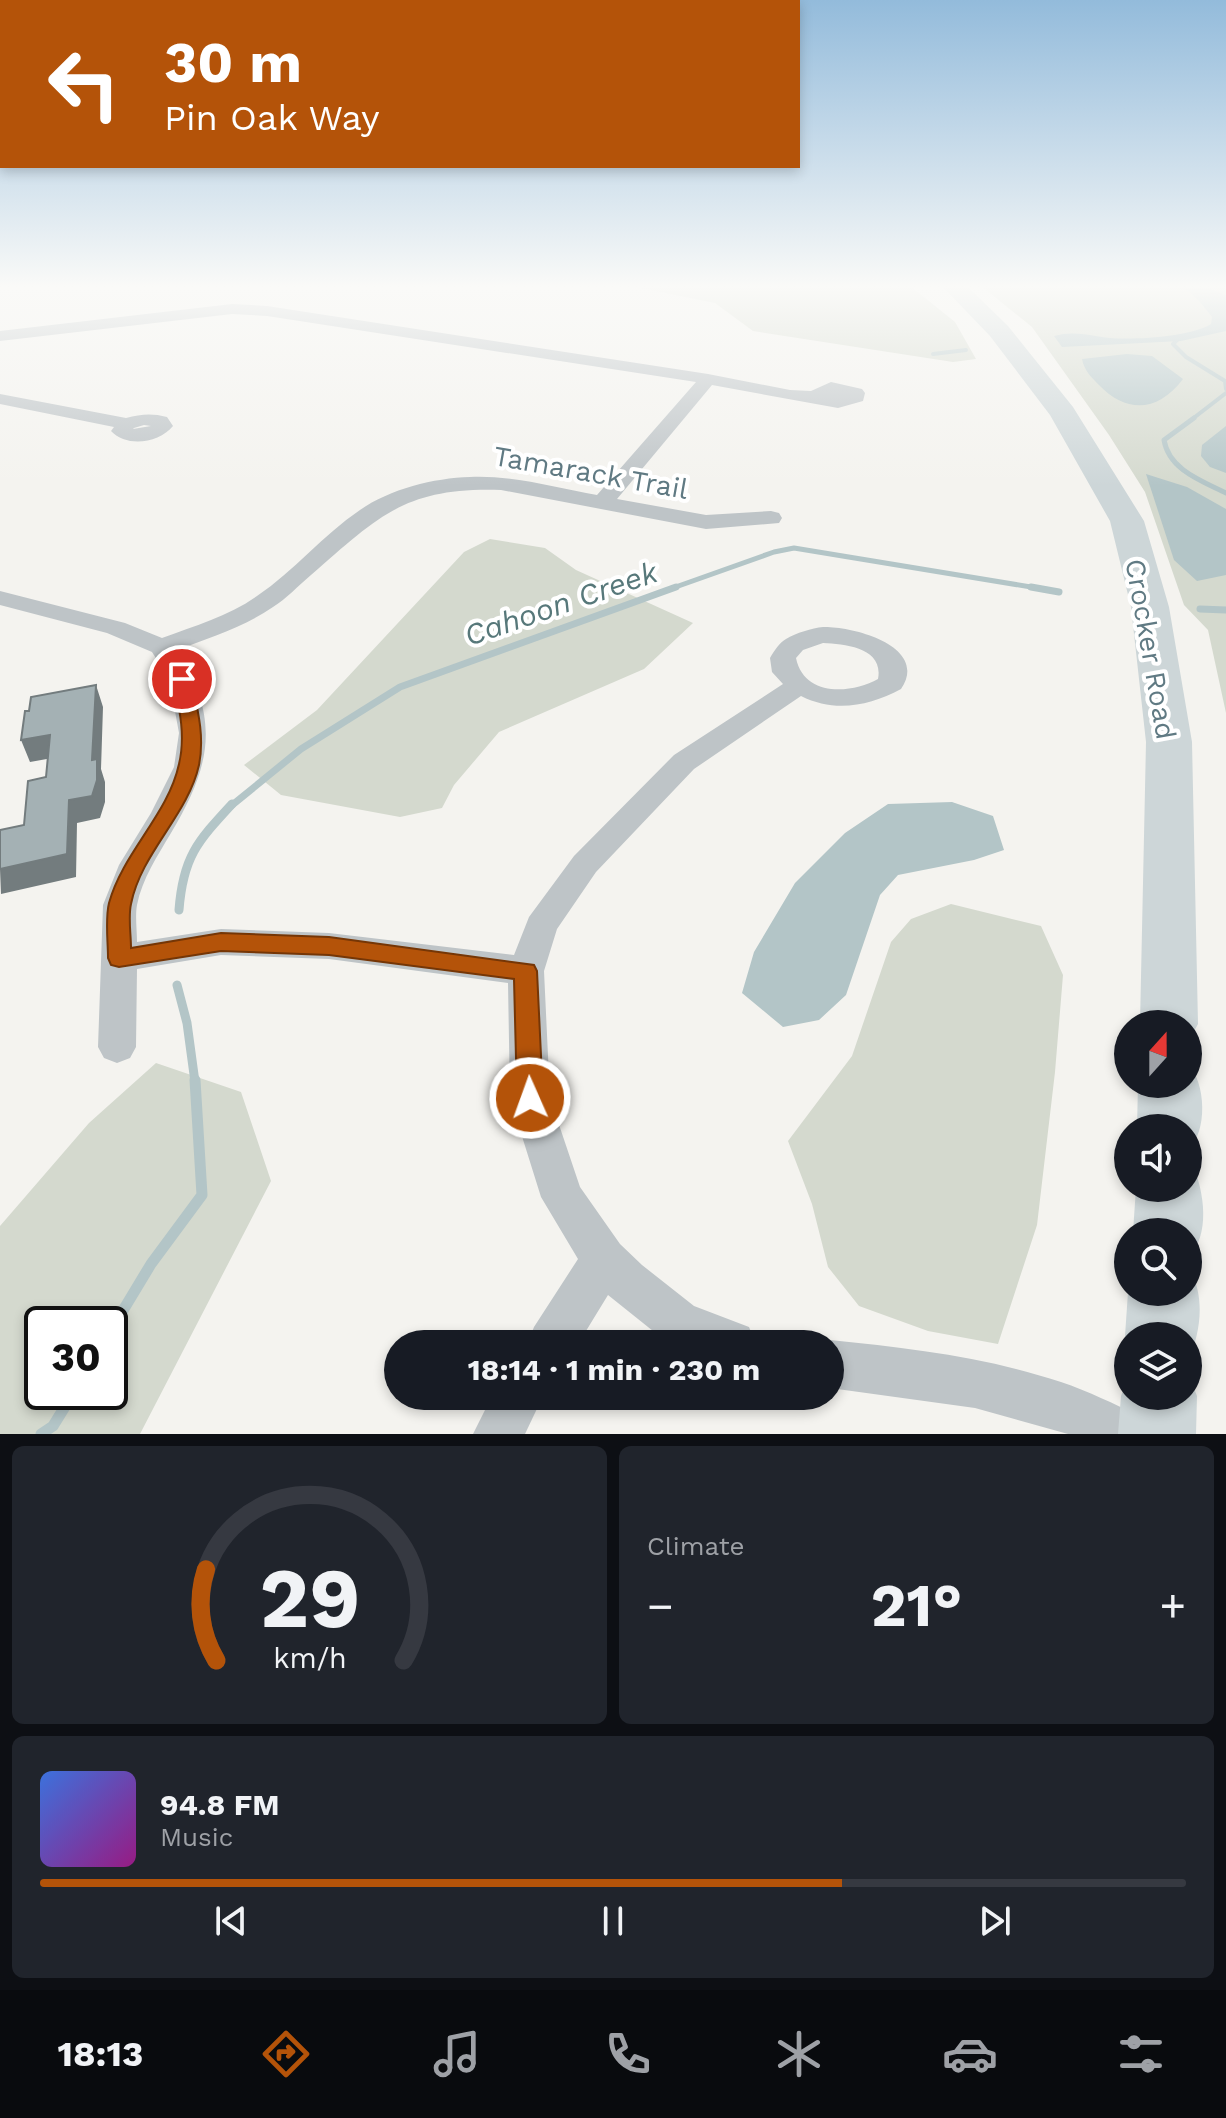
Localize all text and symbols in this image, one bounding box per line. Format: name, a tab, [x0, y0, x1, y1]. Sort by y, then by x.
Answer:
text: 30 m	[164, 30, 302, 96]
icon: left	[32, 32, 136, 136]
text: Pin Oak Way	[164, 97, 380, 139]
street label: Tamarack Trail	[491, 439, 691, 506]
water label: Cahoon Creek	[460, 554, 664, 653]
street label: Crocker Road	[1118, 556, 1183, 742]
pin	[148, 645, 216, 713]
icon: arrive	[160, 657, 204, 701]
north arrow	[1114, 1010, 1202, 1098]
map controls	[1114, 1010, 1202, 1410]
position arrow	[488, 1056, 572, 1140]
button: sound	[1114, 1114, 1202, 1202]
button: search	[1114, 1218, 1202, 1306]
speed limit sign: 30	[24, 1306, 128, 1410]
button: layers	[1114, 1322, 1202, 1410]
text: 18:14 · 1 min · 230 m	[468, 1352, 760, 1387]
text: Climate	[647, 1531, 745, 1561]
text: 29	[259, 1550, 360, 1647]
text: 21°	[871, 1570, 962, 1641]
text: −	[647, 1580, 674, 1632]
text: +	[1159, 1580, 1186, 1632]
text: km/h	[273, 1641, 346, 1675]
text: 94.8 FM	[160, 1787, 279, 1822]
text: Music	[160, 1822, 233, 1852]
icon: previous	[209, 1899, 253, 1943]
icon: pause	[591, 1899, 635, 1943]
icon: next	[973, 1899, 1017, 1943]
icon: directions	[258, 2026, 314, 2082]
icon: music	[429, 2026, 485, 2082]
icon: phone	[600, 2026, 656, 2082]
icon: climate	[771, 2026, 827, 2082]
icon: car	[942, 2026, 998, 2082]
icon: filters	[1113, 2026, 1169, 2082]
text: 18:13	[57, 2033, 143, 2075]

